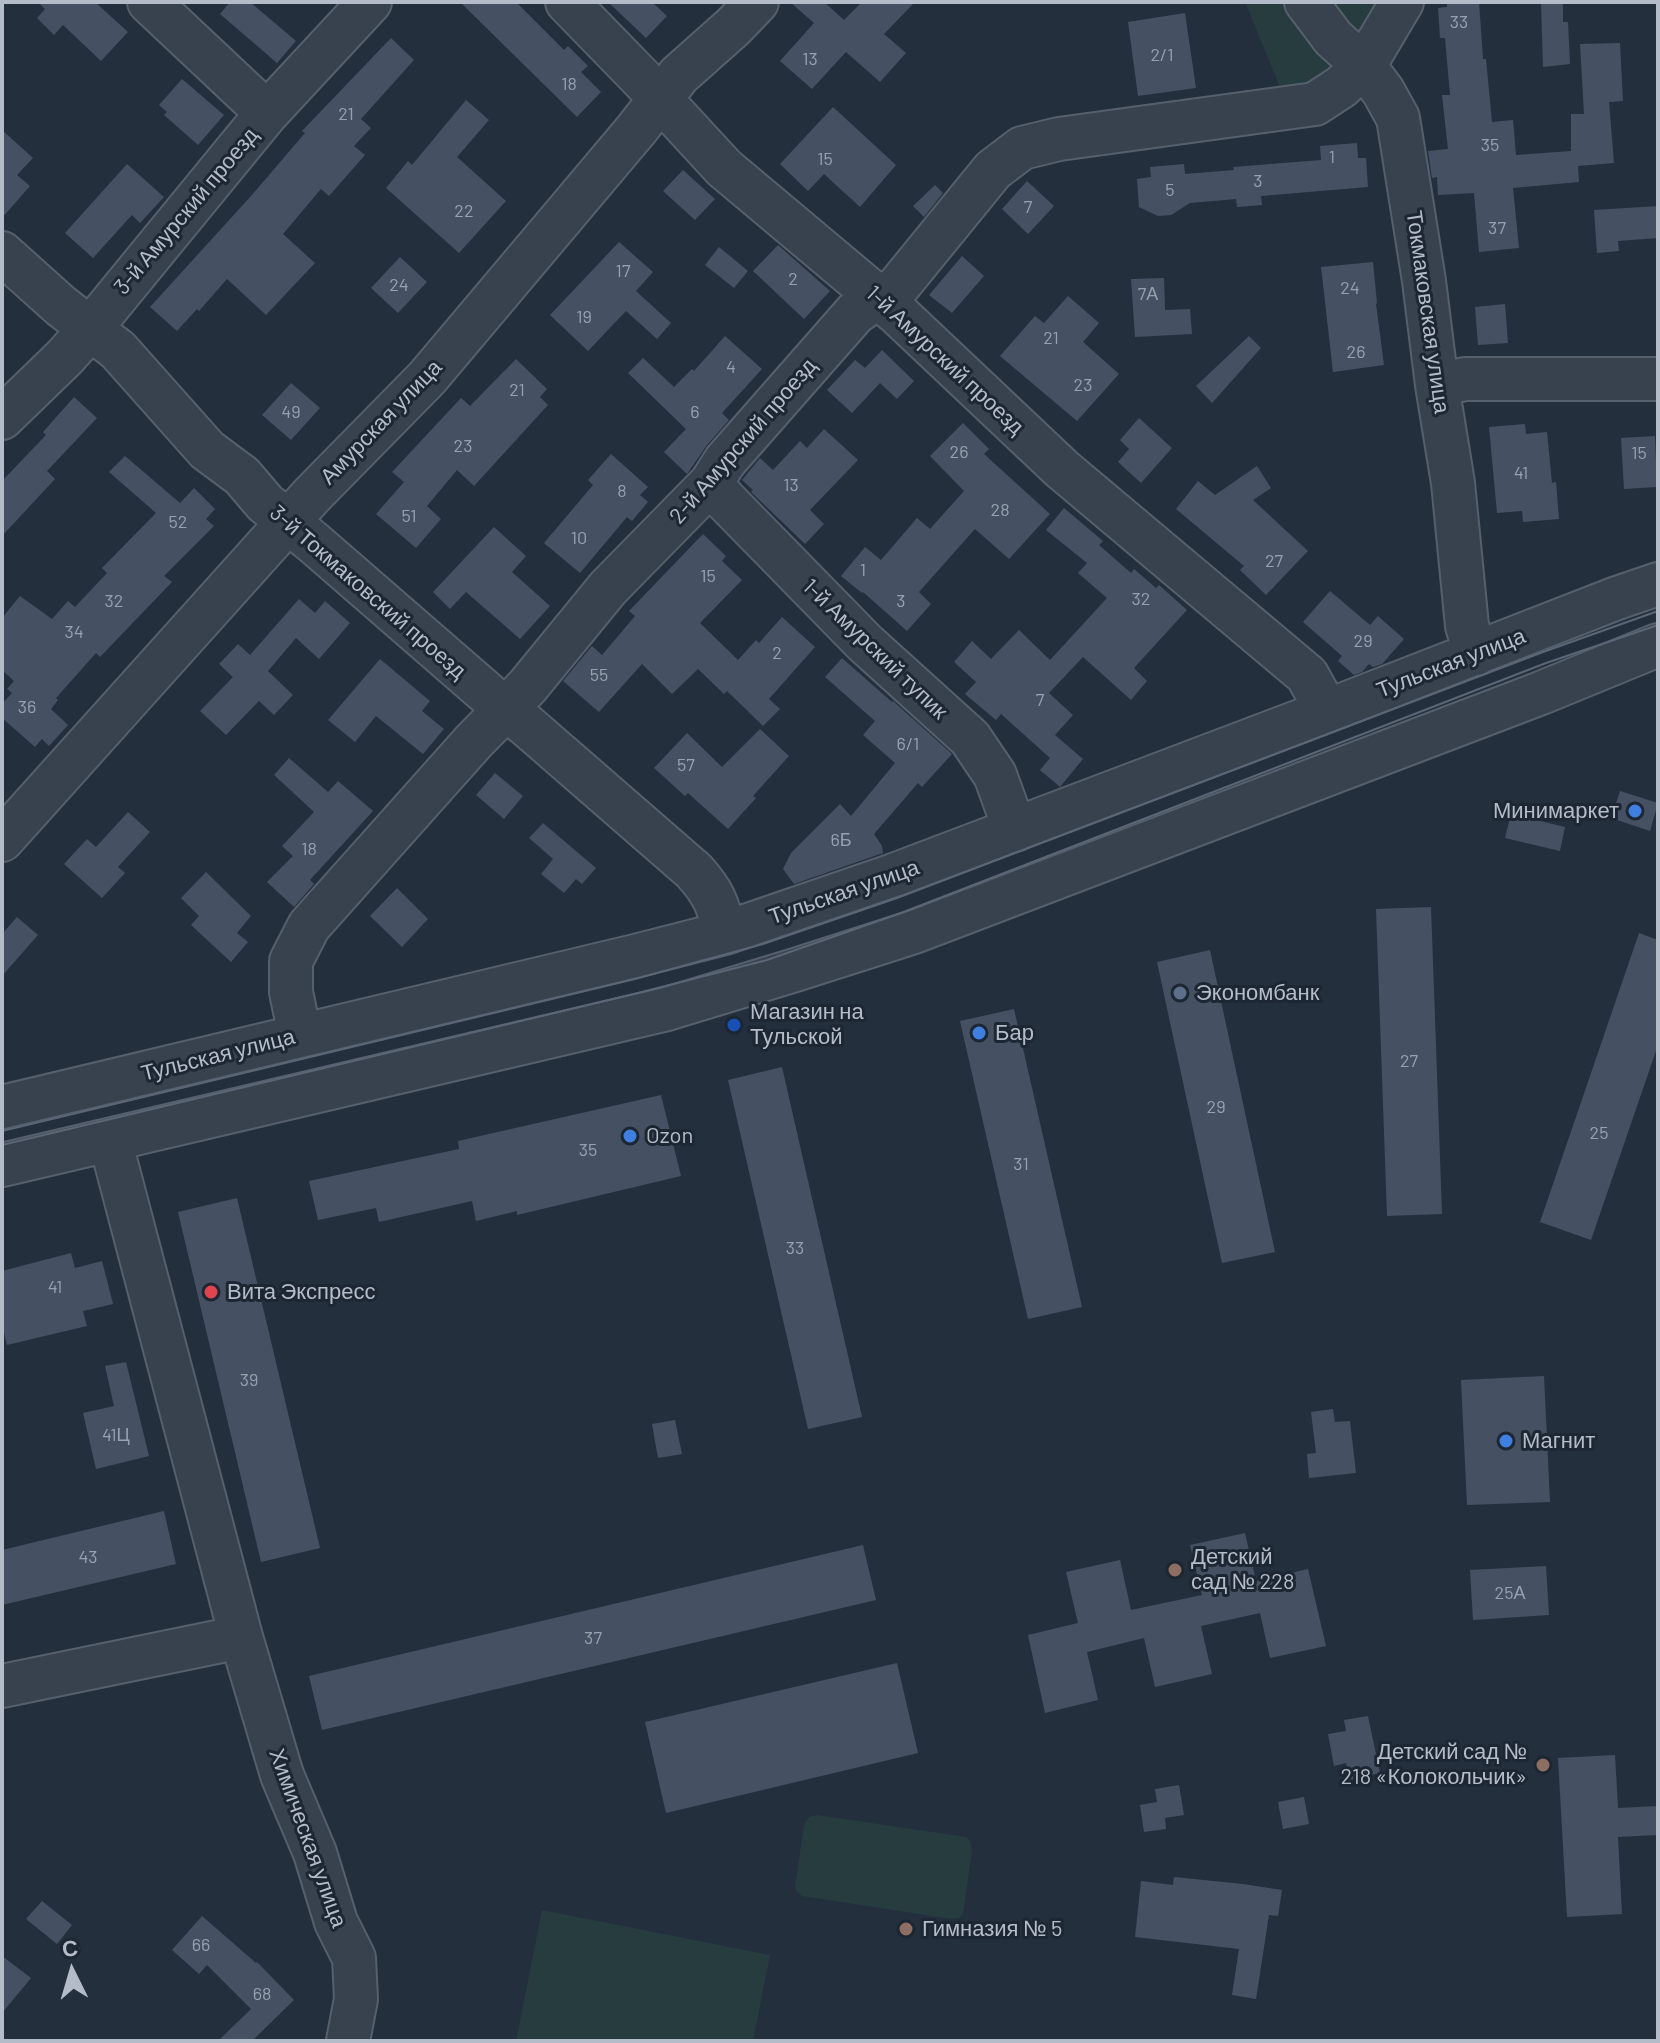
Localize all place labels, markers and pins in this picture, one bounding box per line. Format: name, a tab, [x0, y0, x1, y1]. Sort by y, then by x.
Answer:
place label: Минимаркет	[1493, 798, 1619, 824]
marker: Минимаркет	[1626, 802, 1644, 820]
place label: Экономбанк	[1196, 980, 1319, 1006]
marker: Экономбанк	[1171, 984, 1189, 1002]
place label: Магазин на Тульской	[750, 999, 864, 1050]
marker: Магазин на Тульской	[725, 1016, 743, 1034]
place label: Бар	[995, 1020, 1034, 1046]
marker: Бар	[970, 1024, 988, 1042]
place label: Ozon	[646, 1123, 693, 1149]
marker: Ozon	[621, 1127, 639, 1145]
place label: Вита Экспресс	[227, 1279, 375, 1305]
marker: Вита Экспресс	[202, 1283, 220, 1301]
place label: Магнит	[1522, 1428, 1595, 1454]
marker: Магнит	[1497, 1432, 1515, 1450]
place label: Детский сад № 228	[1191, 1544, 1295, 1596]
marker: Детский сад № 228	[1166, 1561, 1184, 1579]
place label: Детский сад № 218 «Колокольчик»	[1340, 1739, 1527, 1790]
marker: Детский сад № 218 «Колокольчик»	[1534, 1756, 1552, 1774]
place label: Гимназия № 5	[922, 1916, 1062, 1942]
marker: Гимназия № 5	[897, 1920, 915, 1938]

